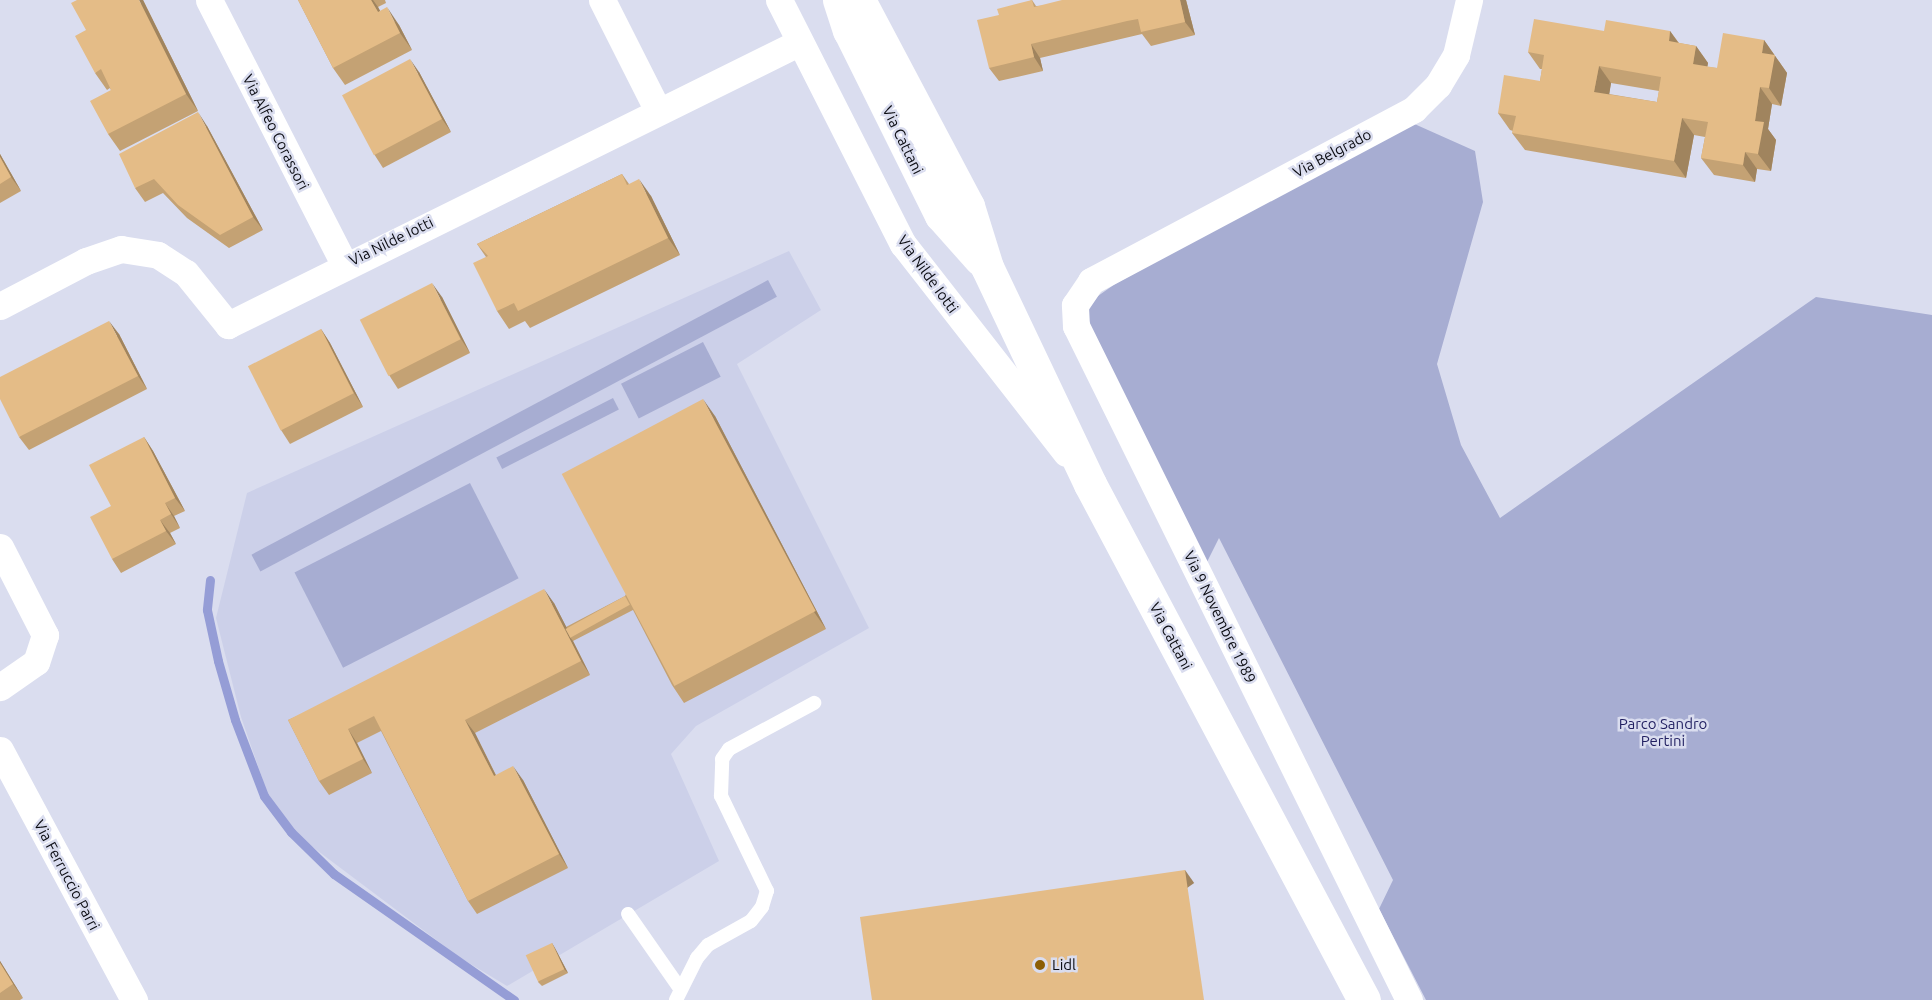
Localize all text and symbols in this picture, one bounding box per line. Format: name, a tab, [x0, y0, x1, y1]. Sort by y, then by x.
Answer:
street label: Via Alfeo Corassori	[239, 71, 313, 193]
street label: Via Cattani	[879, 103, 927, 177]
street label: Via Belgrado	[1290, 125, 1374, 181]
street label: Via Nilde Iotti	[346, 213, 436, 269]
street label: Via Nilde Iotti	[894, 232, 962, 316]
street label: Via 9 Novembre 1989	[1180, 548, 1260, 686]
street label: Via Cattani	[1146, 599, 1196, 673]
park label: Parco Sandro Pertini	[1619, 714, 1707, 749]
street label: Via Ferruccio Parri	[30, 817, 104, 933]
place label: Lidl	[1052, 956, 1076, 974]
marker: Lidl	[1033, 958, 1047, 972]

